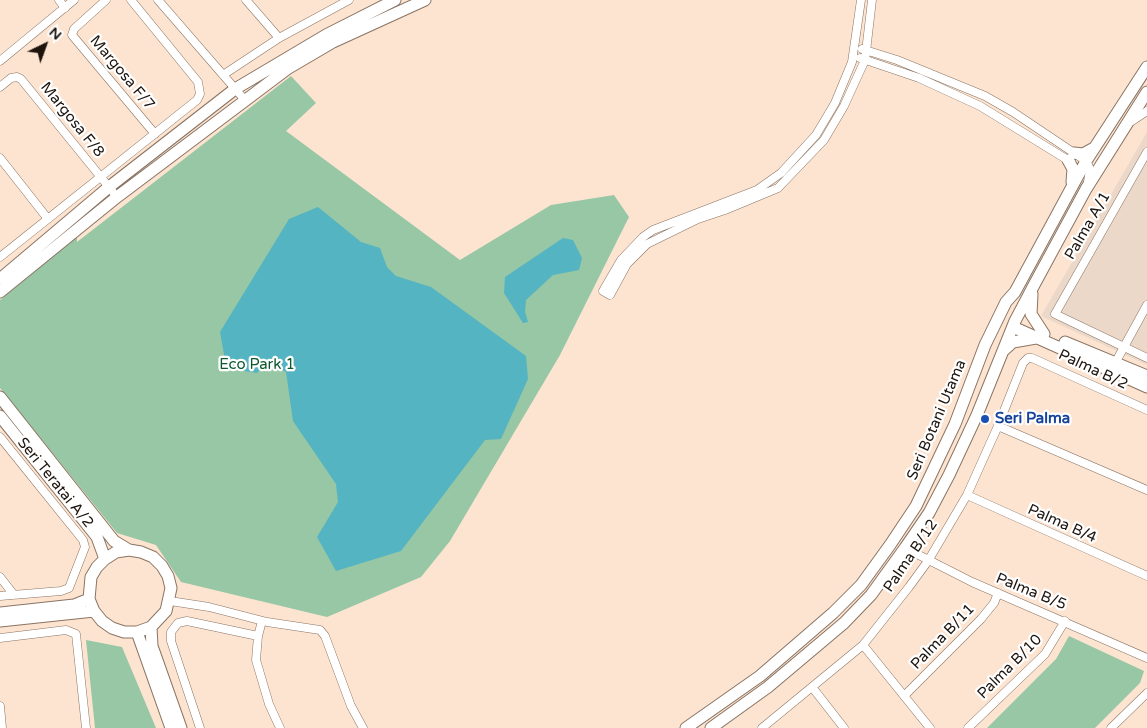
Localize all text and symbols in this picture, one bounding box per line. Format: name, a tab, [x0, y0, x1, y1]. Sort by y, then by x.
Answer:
north arrow	[20, 20, 70, 70]
text: N	[46, 23, 65, 44]
street label: Margosa F/7	[86, 32, 158, 114]
street label: Margosa F/8	[36, 79, 108, 161]
street label: Palma A/1	[1061, 189, 1115, 263]
street label: Palma B/2	[1055, 346, 1131, 394]
park label: Eco Park 1	[219, 356, 295, 374]
street label: Seri Botani Utama	[904, 357, 970, 483]
place label: Seri Palma	[995, 410, 1070, 428]
marker: Seri Palma	[979, 413, 991, 425]
street label: Seri Teratai A/2	[13, 434, 97, 532]
street label: Palma B/4	[1025, 501, 1099, 547]
street label: Palma B/12	[880, 516, 942, 596]
street label: Palma B/5	[993, 570, 1069, 614]
street label: Palma B/11	[907, 601, 979, 673]
street label: Palma B/10	[974, 631, 1046, 703]

